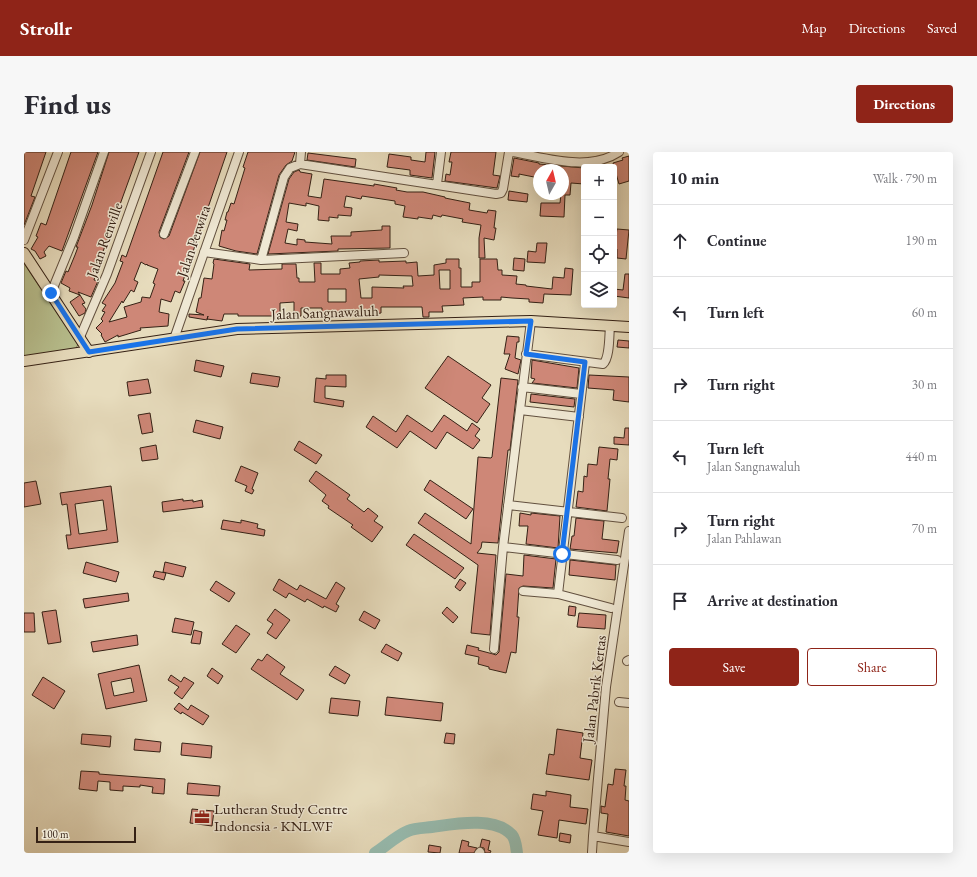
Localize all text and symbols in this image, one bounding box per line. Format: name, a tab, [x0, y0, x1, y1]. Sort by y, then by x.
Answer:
text: Strollr	[20, 16, 72, 41]
text: Map	[801, 19, 827, 37]
text: Directions	[849, 19, 905, 37]
text: Saved	[927, 19, 957, 37]
button: Directions	[856, 85, 953, 123]
text: Find us	[24, 86, 111, 122]
north arrow	[533, 164, 569, 200]
map controls	[581, 164, 617, 308]
button: +	[581, 164, 617, 200]
text: 10 min	[669, 167, 719, 189]
text: Walk · 790 m	[873, 170, 937, 187]
street label: Jalan Renville	[81, 200, 126, 282]
button: −	[581, 200, 617, 236]
street label: Jalan Perwira	[171, 202, 214, 281]
icon: ahead	[669, 230, 691, 252]
text: Continue	[707, 231, 767, 250]
text: 190 m	[906, 232, 937, 249]
button: locate	[581, 236, 617, 272]
button: layers	[581, 272, 617, 308]
route end	[42, 284, 60, 302]
street label: Jalan Sangnawaluh	[269, 301, 380, 323]
icon: left	[669, 302, 691, 324]
text: Turn left	[707, 303, 764, 322]
text: 60 m	[912, 304, 937, 321]
icon: right	[669, 374, 691, 396]
text: Turn right	[707, 375, 775, 394]
text: 30 m	[912, 376, 937, 393]
text: Turn left	[707, 439, 764, 458]
icon: left	[669, 446, 691, 468]
text: 440 m	[906, 448, 937, 465]
text: Jalan Sangnawaluh	[707, 458, 800, 475]
text: Turn right	[707, 511, 775, 530]
icon: right	[669, 518, 691, 540]
text: 70 m	[912, 520, 937, 537]
text: Jalan Pahlawan	[707, 530, 782, 547]
route start	[553, 545, 571, 563]
icon: arrive	[669, 590, 691, 612]
text: Arrive at destination	[707, 591, 838, 610]
street label: Jalan Pabrik Kertas	[578, 634, 610, 746]
button: Save	[669, 648, 799, 686]
button: Share	[807, 648, 937, 686]
place label: Lutheran Study Centre Indonesia - KNLWF	[214, 799, 348, 835]
office icon: Lutheran Study Centre Indonesia - KNLWF	[193, 808, 211, 826]
scale bar	[36, 825, 136, 844]
text: 100 m	[42, 827, 69, 841]

